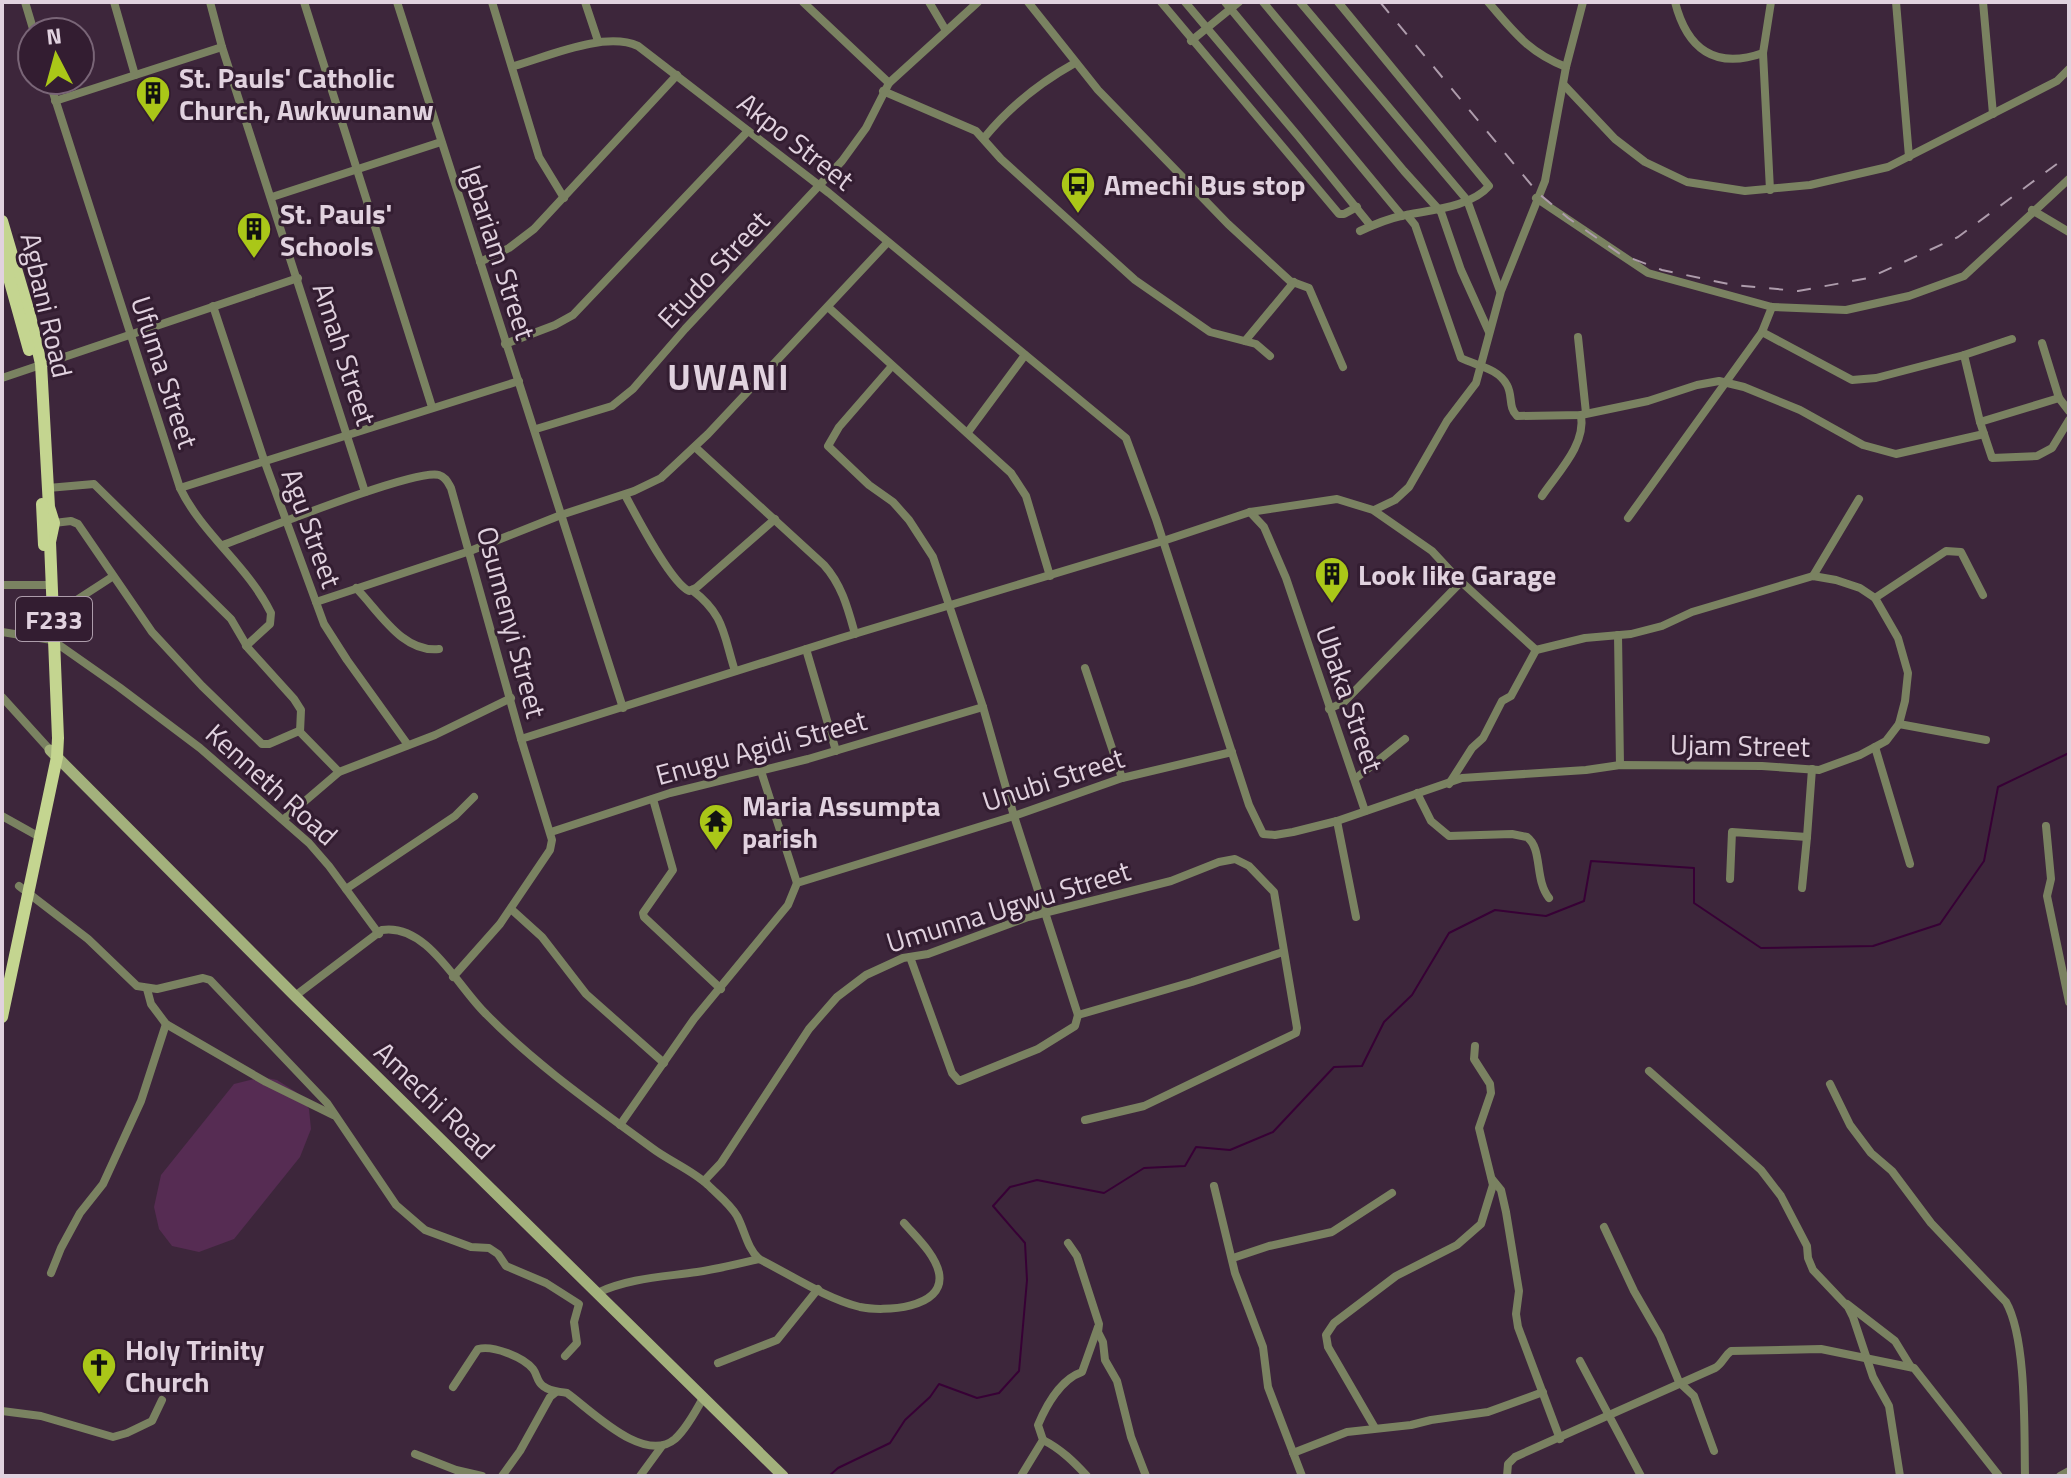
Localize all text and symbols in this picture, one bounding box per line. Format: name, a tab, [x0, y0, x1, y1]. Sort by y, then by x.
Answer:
north arrow	[16, 16, 96, 96]
text: N	[45, 18, 63, 54]
place label: St. Pauls' Catholic Church, Awkwunanw	[179, 56, 434, 131]
building icon: St. Pauls' Catholic Church, Awkwunanw	[134, 74, 172, 124]
street label: Akpo Street	[728, 82, 864, 201]
street label: Igbariam Street	[451, 159, 548, 345]
place label: Amechi Bus stop	[1104, 163, 1305, 206]
bus stop icon: Amechi Bus stop	[1059, 165, 1097, 215]
place label: St. Pauls' Schools	[280, 192, 392, 267]
street label: Etudo Street	[647, 200, 779, 338]
building icon: St. Pauls' Schools	[235, 210, 273, 260]
street label: Agbani Road	[9, 228, 85, 382]
street label: Amah Street	[302, 277, 388, 431]
street label: Ufuma Street	[120, 290, 210, 454]
district label: UWANI	[667, 349, 791, 404]
street label: Agu Street	[271, 462, 353, 594]
street label: Osumenyi Street	[466, 521, 558, 723]
place label: Look like Garage	[1358, 553, 1556, 596]
building icon: Look like Garage	[1313, 555, 1351, 605]
road number: F233	[16, 597, 92, 641]
street label: Ubaka Street	[1305, 620, 1395, 778]
street label: Enugu Agidi Street	[651, 698, 872, 796]
street label: Kenneth Road	[196, 713, 348, 855]
street label: Ujam Street	[1670, 722, 1811, 768]
street label: Unubi Street	[976, 736, 1130, 822]
place label: Maria Assumpta parish	[742, 784, 940, 859]
temple icon: Maria Assumpta parish	[697, 802, 735, 852]
street label: Umunna Ugwu Street	[881, 848, 1136, 964]
street label: Amechi Road	[365, 1031, 505, 1169]
place label: Holy Trinity Church	[125, 1328, 264, 1403]
church icon: Holy Trinity Church	[80, 1346, 118, 1396]

